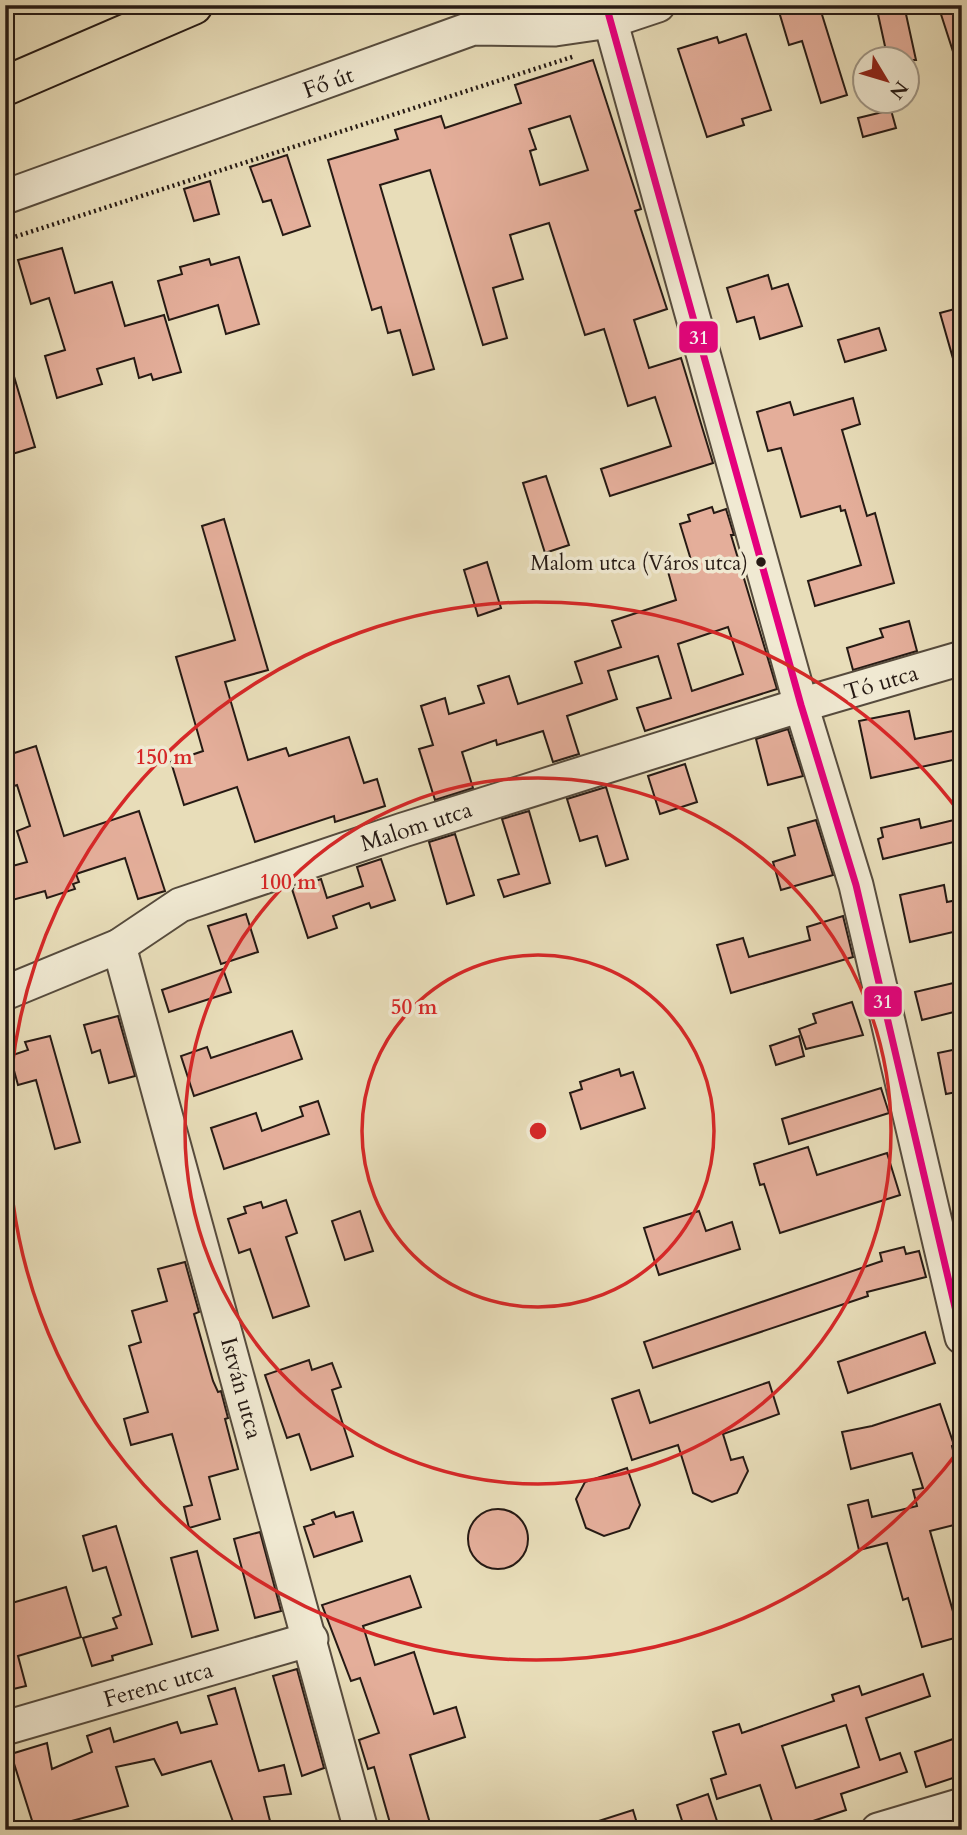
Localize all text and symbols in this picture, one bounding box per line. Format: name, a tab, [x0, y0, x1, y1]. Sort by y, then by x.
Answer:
north arrow	[852, 46, 922, 116]
street label: Fő út	[299, 59, 358, 106]
text: N	[883, 75, 914, 105]
line badge: 31	[678, 320, 719, 354]
text: 31	[689, 325, 709, 351]
place label: Malom utca (Város utca)	[530, 549, 748, 578]
marker: Malom utca (Város utca)	[754, 555, 768, 569]
street label: Tó utca	[840, 657, 922, 708]
text: 150 m	[135, 743, 193, 772]
street label: Malom utca	[356, 794, 476, 859]
text: 100 m	[259, 868, 317, 897]
line badge: 31	[863, 985, 903, 1018]
text: 31	[873, 989, 893, 1015]
text: 50 m	[391, 993, 438, 1022]
centre of rings	[526, 1119, 550, 1143]
street label: István utca	[213, 1334, 270, 1442]
street label: Ferenc utca	[100, 1654, 217, 1715]

